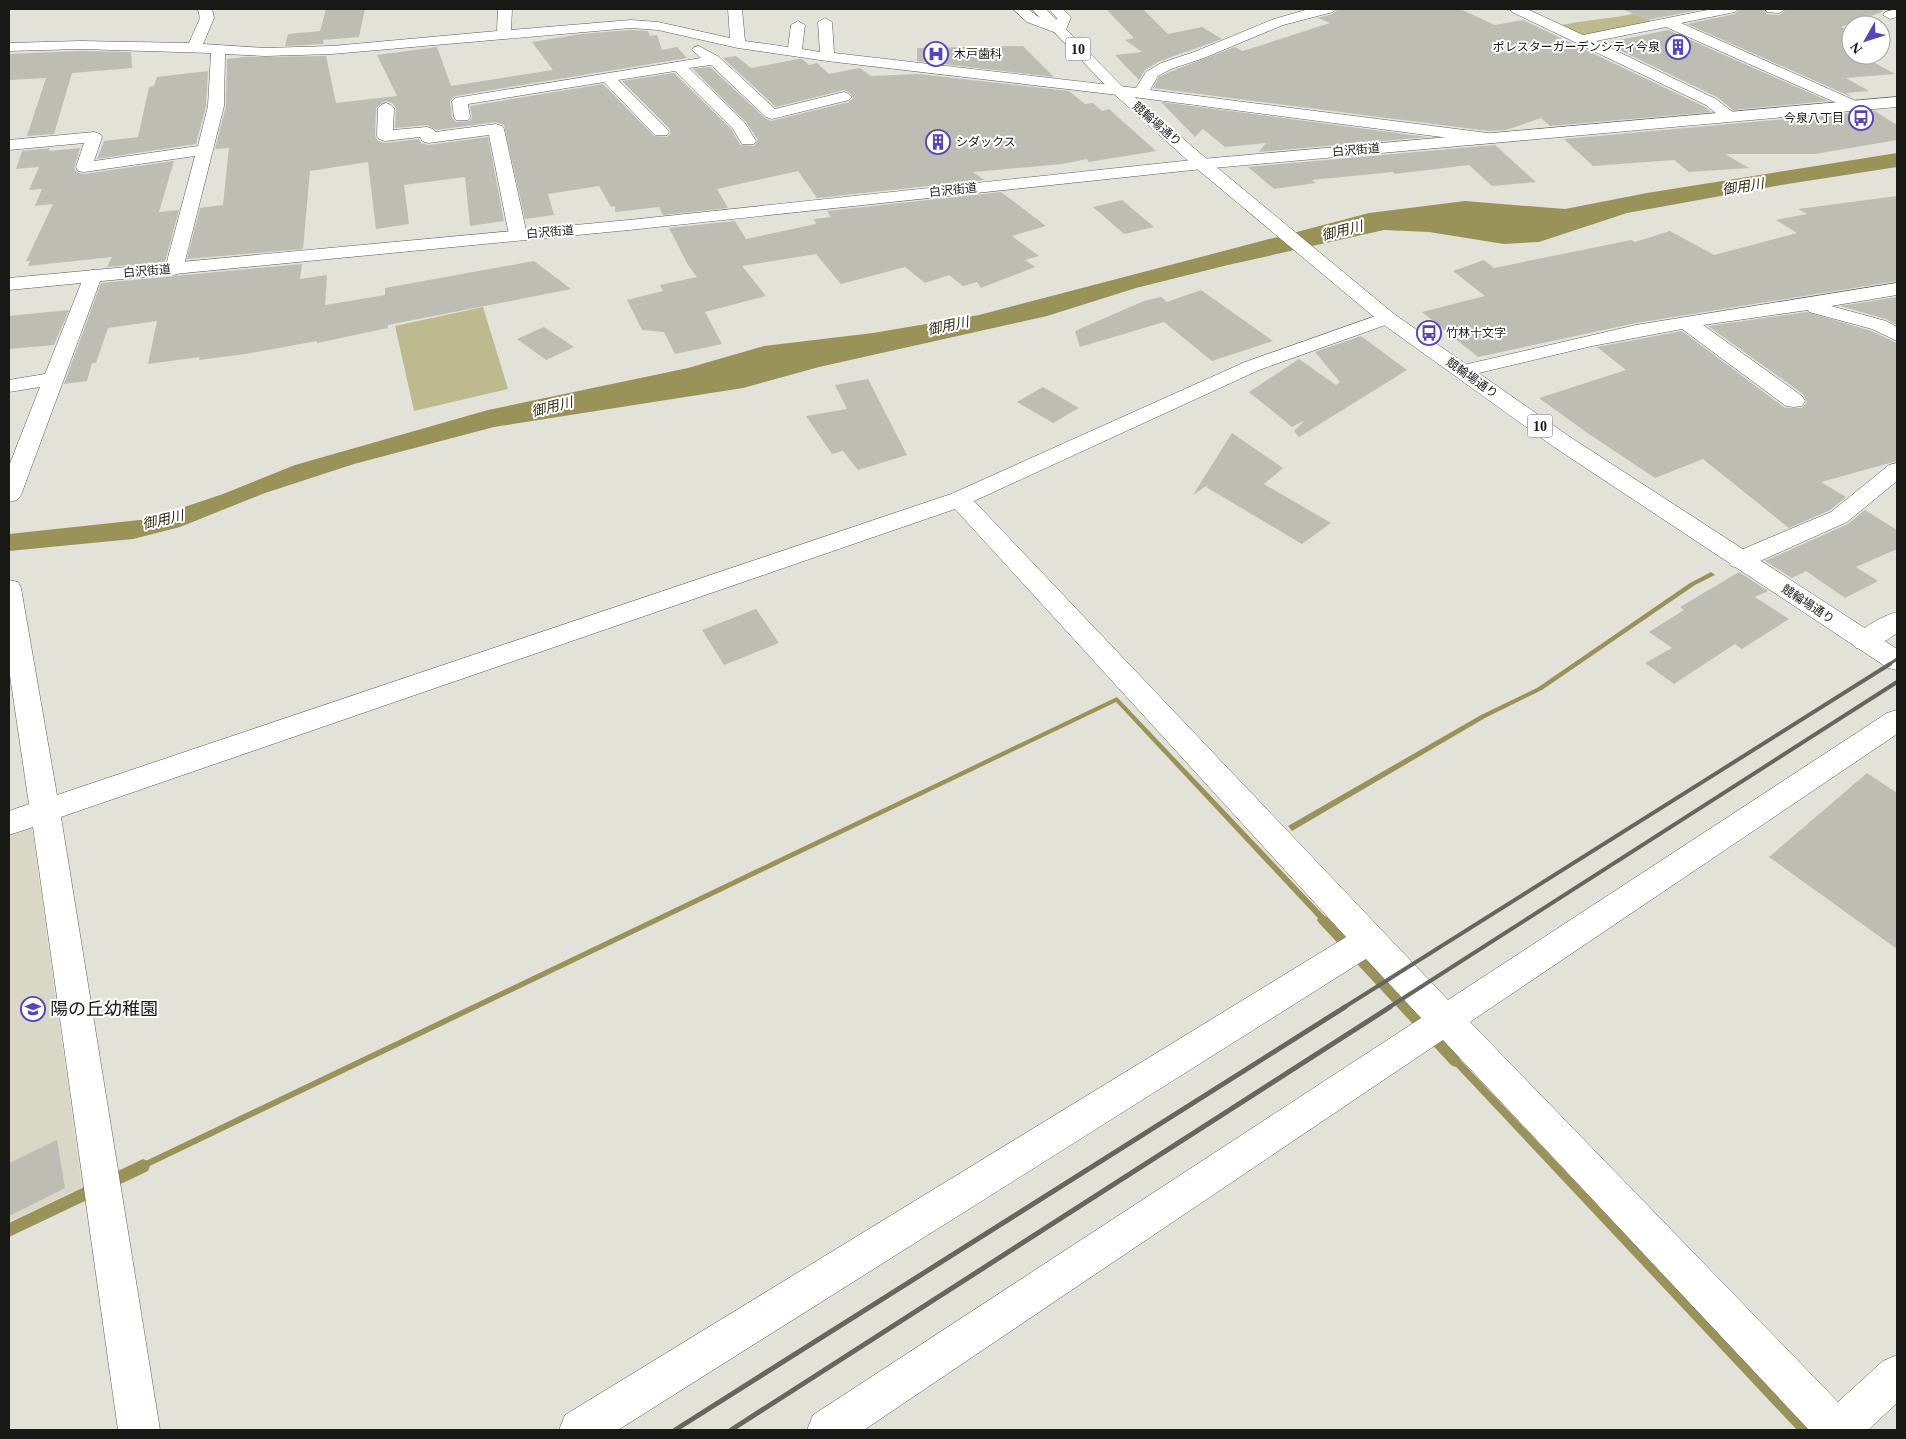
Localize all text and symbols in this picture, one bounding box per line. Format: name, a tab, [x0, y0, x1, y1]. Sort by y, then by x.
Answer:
north arrow	[1841, 15, 1891, 65]
building icon: ポレスターガーデンシティ今泉	[1665, 34, 1691, 60]
road number: 10	[1066, 38, 1090, 61]
text: N	[1847, 39, 1865, 57]
place label: ポレスターガーデンシティ今泉	[1493, 40, 1660, 54]
hospital icon: 木戸歯科	[923, 41, 949, 67]
place label: 木戸歯科	[954, 47, 1002, 61]
street label: 競輪場通り	[1130, 99, 1184, 149]
bus stop icon: 今泉八丁目	[1848, 105, 1874, 131]
place label: 今泉八丁目	[1784, 111, 1844, 125]
building icon: シダックス	[925, 129, 951, 155]
place label: シダックス	[956, 135, 1016, 149]
street label: 白沢街道	[1331, 141, 1381, 159]
water label: 御用川	[1721, 176, 1767, 198]
street label: 白沢街道	[928, 181, 978, 199]
water label: 御用川	[1320, 218, 1366, 243]
street label: 白沢街道	[525, 223, 575, 241]
street label: 白沢街道	[122, 262, 172, 280]
water label: 御用川	[926, 314, 972, 338]
bus stop icon: 竹林十文字	[1416, 320, 1442, 346]
place label: 竹林十文字	[1446, 326, 1506, 340]
street label: 競輪場通り	[1443, 355, 1501, 401]
water label: 御用川	[530, 394, 576, 419]
road number: 10	[1528, 414, 1552, 438]
water label: 御用川	[141, 508, 187, 532]
street label: 競輪場通り	[1779, 582, 1837, 626]
school or university icon: 陽の丘幼稚園	[20, 996, 46, 1022]
place label: 陽の丘幼稚園	[50, 999, 158, 1019]

